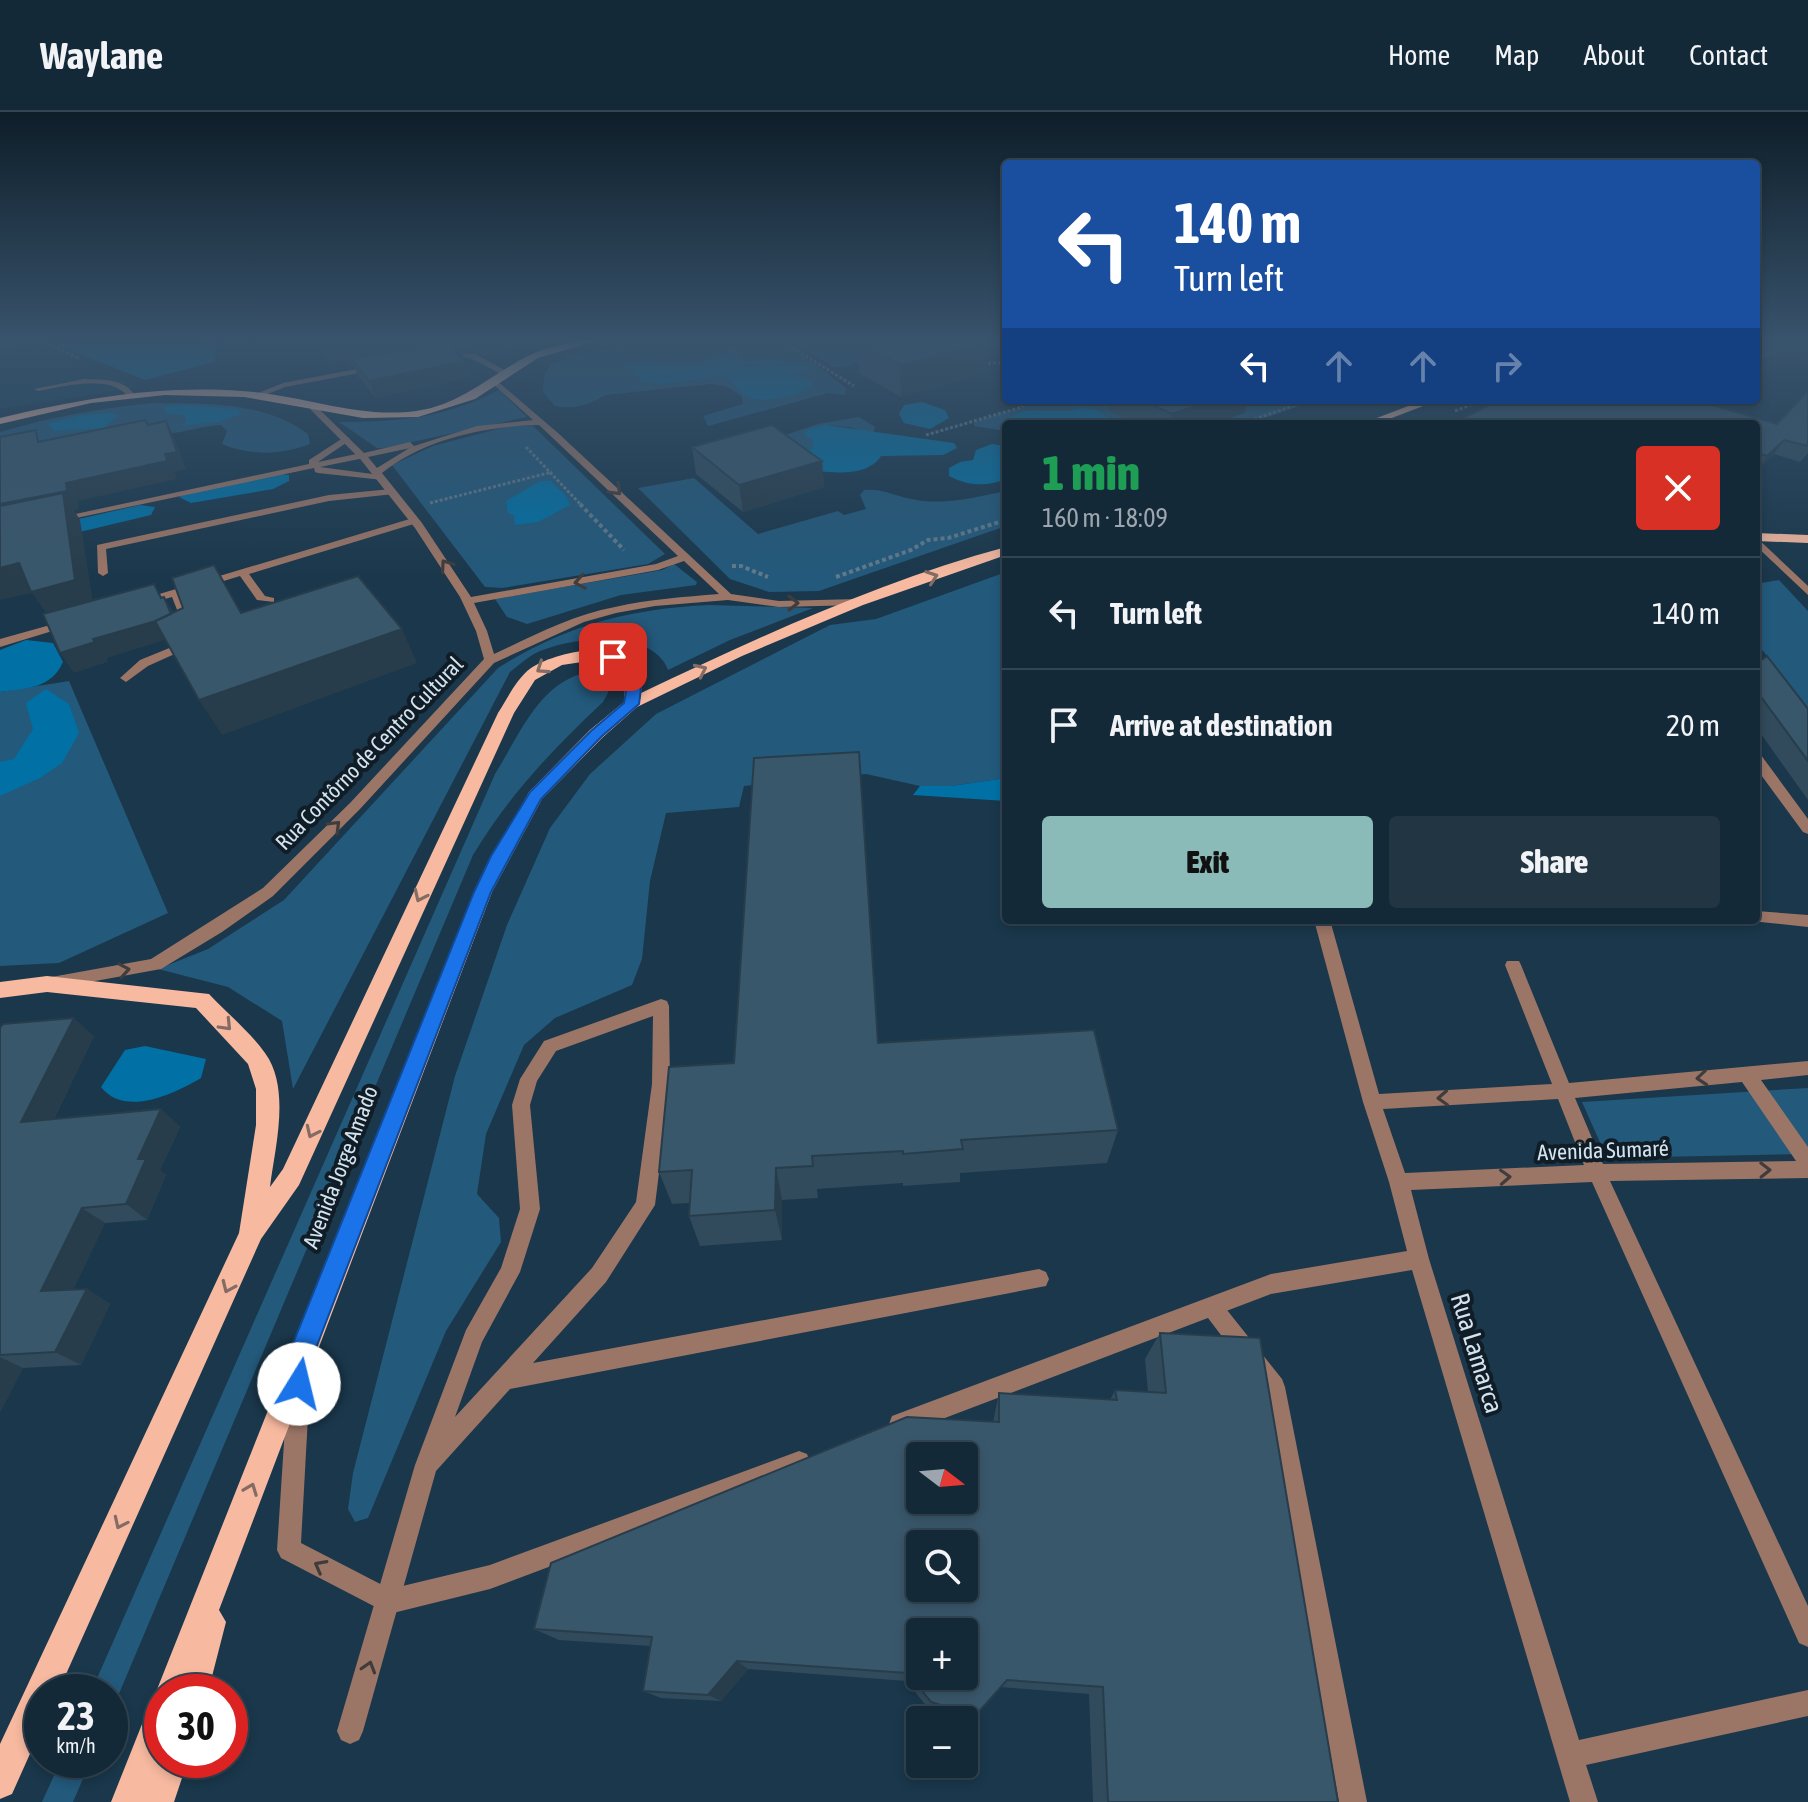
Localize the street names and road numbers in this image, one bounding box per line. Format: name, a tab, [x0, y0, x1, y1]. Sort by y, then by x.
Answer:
street label: Rua Contôrno de Centro Cultural	[270, 651, 468, 855]
street label: Avenida Jorge Amado	[297, 1082, 383, 1252]
street label: Avenida Sumaré	[1537, 1135, 1669, 1165]
street label: Rua Lamarca	[1445, 1290, 1509, 1416]

